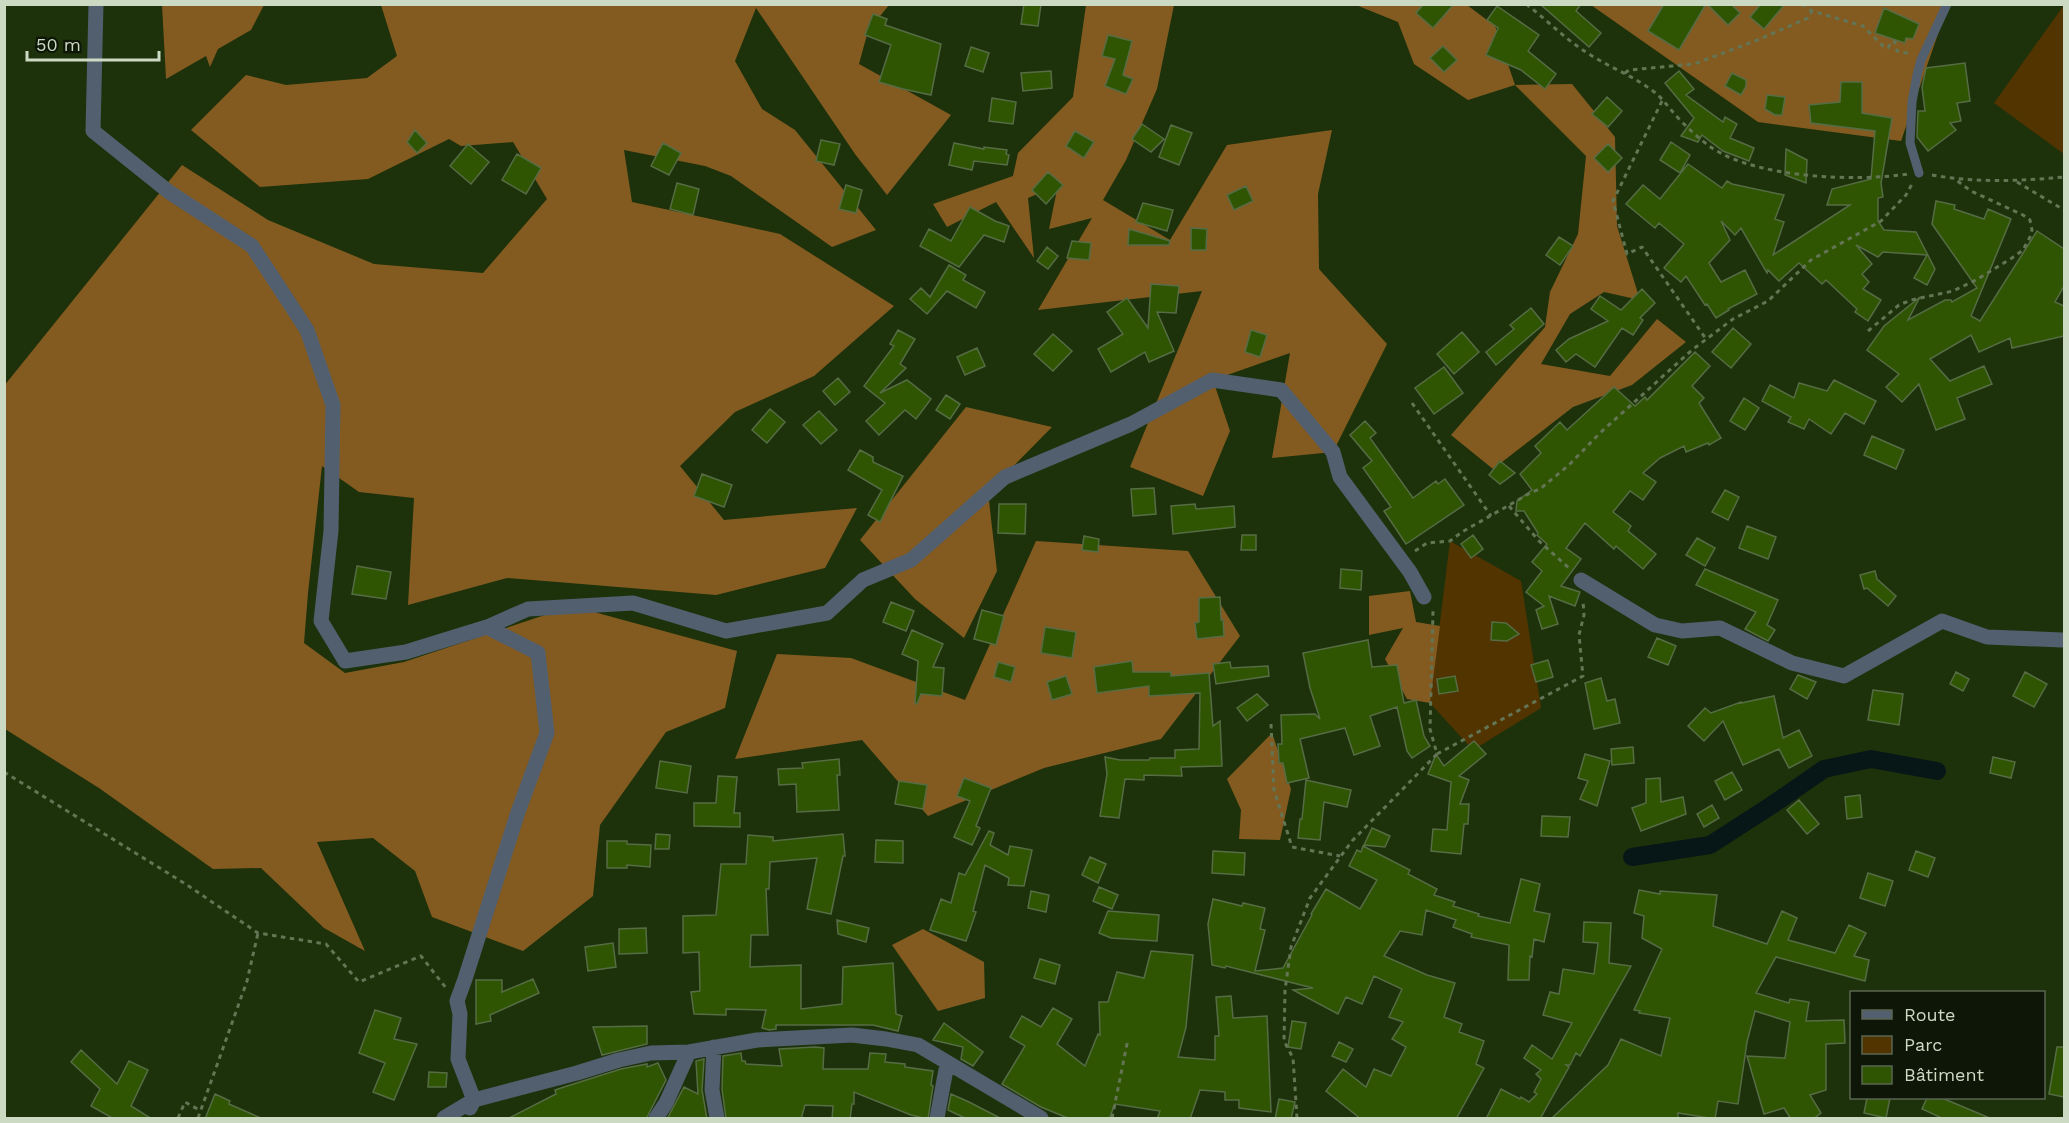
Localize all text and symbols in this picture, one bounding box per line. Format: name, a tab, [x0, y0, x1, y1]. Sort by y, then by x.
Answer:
scale bar	[27, 24, 159, 62]
text: 50 m	[36, 34, 81, 55]
legend	[1850, 991, 2045, 1099]
text: Route	[1904, 1004, 1956, 1025]
text: Parc	[1904, 1034, 1942, 1055]
text: Bâtiment	[1904, 1064, 1984, 1085]

